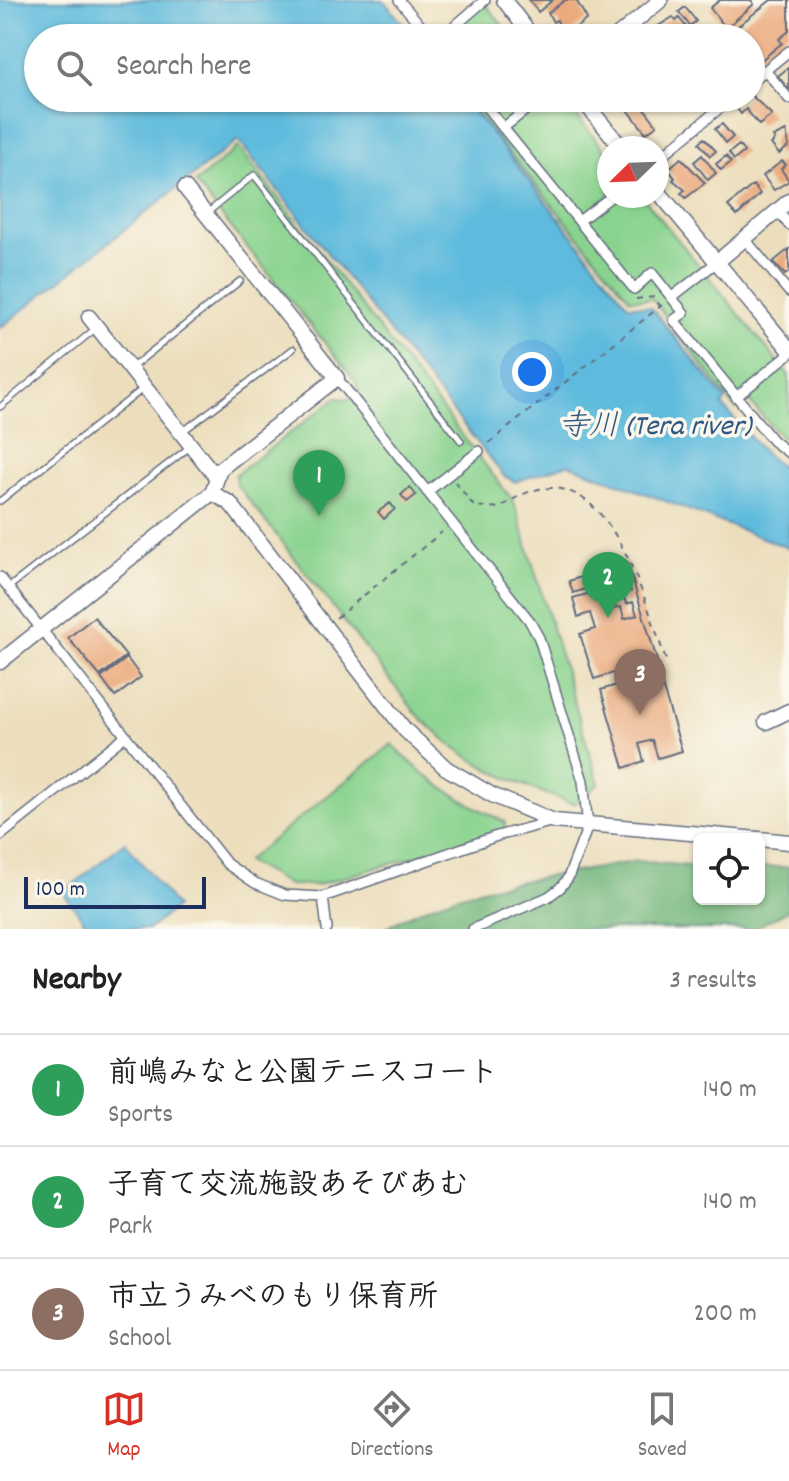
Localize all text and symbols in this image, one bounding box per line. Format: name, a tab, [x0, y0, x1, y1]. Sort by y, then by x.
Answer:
search box	[24, 24, 765, 112]
icon: search	[52, 46, 96, 90]
text: Search here	[116, 47, 252, 90]
north arrow	[597, 136, 669, 208]
your location	[512, 352, 552, 392]
water label: 寺川 (Tera river)	[559, 407, 754, 450]
pin: 1	[293, 450, 345, 516]
pin: 2	[582, 552, 634, 618]
pin: 3	[614, 649, 666, 715]
map controls	[693, 833, 765, 905]
button: locate	[693, 833, 765, 905]
scale bar	[24, 873, 206, 909]
text: 100 m	[36, 875, 85, 906]
text: Nearby	[32, 957, 121, 1006]
text: 3 results	[670, 963, 757, 1000]
text: 前嶋みなと公園テニスコート	[108, 1054, 499, 1097]
text: 1	[55, 1072, 61, 1109]
text: 140 m	[703, 1072, 757, 1109]
text: Sports	[108, 1097, 173, 1134]
text: 子育て交流施設あそびあむ	[108, 1166, 468, 1209]
text: 2	[52, 1184, 64, 1221]
text: 140 m	[703, 1184, 757, 1221]
text: Park	[108, 1209, 152, 1246]
text: 市立うみべのもり保育所	[108, 1278, 438, 1321]
text: 3	[52, 1296, 64, 1333]
text: 200 m	[693, 1296, 757, 1333]
text: School	[108, 1321, 171, 1358]
tab: Map	[102, 1387, 146, 1466]
tab: Directions	[350, 1387, 434, 1466]
tab: Saved	[638, 1387, 687, 1466]

